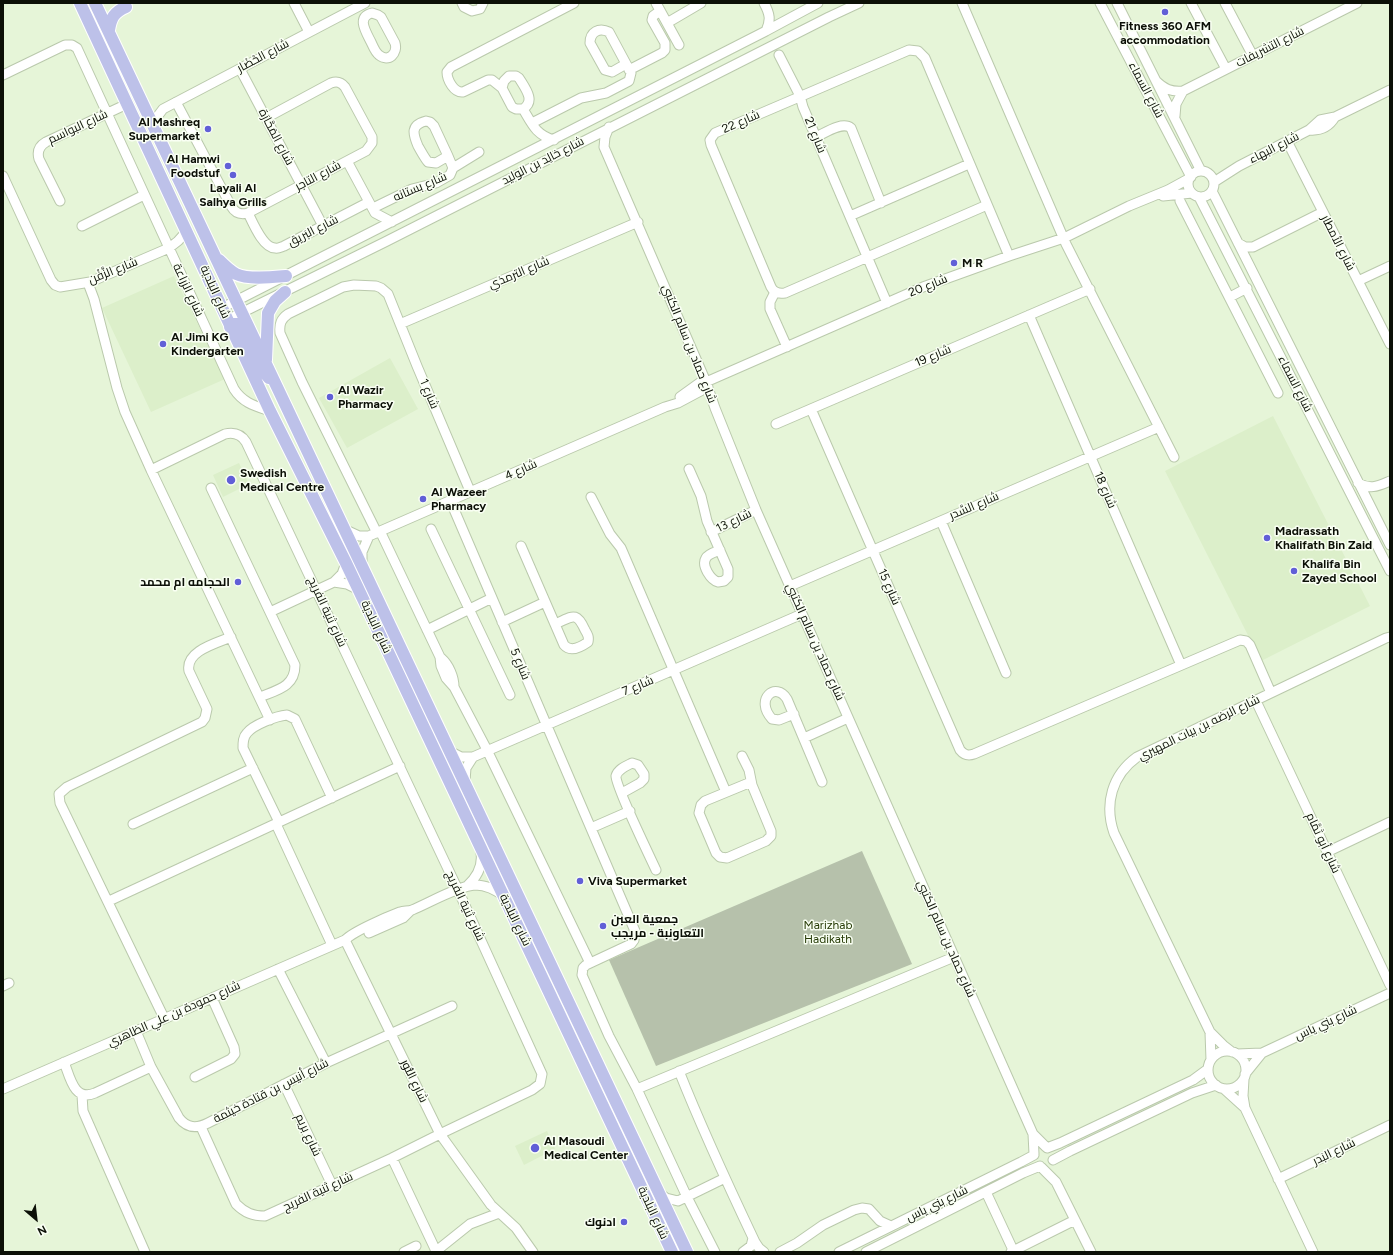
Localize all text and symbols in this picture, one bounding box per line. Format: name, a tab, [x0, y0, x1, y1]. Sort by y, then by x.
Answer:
marker: Fitness 360 AFM accommodation	[1160, 7, 1170, 17]
place label: Fitness 360 AFM accommodation	[1119, 19, 1211, 47]
street label: شارع التشريفات	[1233, 24, 1307, 70]
street label: شارع الحْضَار	[234, 36, 292, 76]
street label: شارع السماء	[1125, 60, 1167, 120]
street label: شارع المَحَّارَة	[255, 106, 297, 168]
street label: شارع البواسم	[46, 107, 110, 147]
street label: شارع 22	[720, 107, 762, 137]
place label: Al Mashreq Supermarket	[128, 115, 200, 143]
street label: شارع 21	[801, 115, 829, 155]
marker: Al Mashreq Supermarket	[203, 124, 213, 134]
street label: شارع البهاء	[1247, 129, 1301, 167]
street label: شارع خالِد بن الوليد	[499, 134, 587, 188]
place label: Al Hamwi Foodstuf	[167, 152, 220, 180]
street label: شارع التاجر	[293, 158, 343, 194]
marker: Al Hamwi Foodstuf	[223, 161, 233, 171]
street label: شارع بستانه	[391, 169, 449, 205]
marker: Layali Al Salhya Grills	[228, 170, 238, 180]
place label: Layali Al Salhya Grills	[199, 181, 267, 209]
street label: شارع البَريق	[285, 212, 341, 250]
street label: شارع الأمطار	[1318, 213, 1358, 273]
street label: شارع الترمذي	[486, 254, 552, 292]
street label: شارع الزَّفْن	[86, 255, 140, 287]
place label: M R	[962, 256, 983, 270]
marker: M R	[949, 258, 959, 268]
street label: شارع الزراعة	[169, 261, 207, 319]
street label: شارع البلدية	[197, 263, 233, 321]
street label: شارع 20	[906, 272, 950, 300]
street label: شارع حماد بن سالم الكتبي	[659, 283, 719, 405]
place label: Al Jimi KG Kindergarten	[171, 330, 244, 358]
marker: Al Jimi KG Kindergarten	[158, 339, 168, 349]
street label: شارع 19	[913, 342, 953, 370]
street label: شارع السماء	[1275, 353, 1315, 415]
street label: شارع 1	[416, 377, 442, 411]
place label: Al Wazir Pharmacy	[338, 383, 393, 411]
marker: Al Wazir Pharmacy	[325, 392, 335, 402]
street label: شارع 4	[503, 457, 539, 483]
place label: Swedish Medical Centre	[240, 466, 324, 494]
street label: شارع 18	[1091, 469, 1119, 511]
marker: Swedish Medical Centre	[225, 474, 237, 486]
place label: Al Wazeer Pharmacy	[431, 485, 487, 513]
street label: شارع السَّدر	[947, 489, 1001, 523]
marker: Al Wazeer Pharmacy	[418, 494, 428, 504]
street label: شارع 13	[714, 506, 754, 536]
place label: Madrassath Khalifath Bin Zaid	[1275, 524, 1372, 552]
marker: Madrassath Khalifath Bin Zaid	[1262, 533, 1272, 543]
place label: Khalifa Bin Zayed School	[1302, 557, 1377, 585]
marker: Khalifa Bin Zayed School	[1289, 566, 1299, 576]
street label: شارع 15	[875, 567, 903, 607]
place label: الحجامه ام محمد	[140, 575, 230, 589]
street label: شارع ثنية الفريج	[304, 575, 350, 649]
marker: الحجامه ام محمد	[233, 577, 243, 587]
street label: شارع حماد بن سالم الكتبي	[783, 581, 847, 703]
street label: شارع البلدية	[358, 598, 394, 656]
street label: شارع 5	[507, 646, 533, 682]
street label: شارع 7	[620, 673, 656, 699]
street label: شارع الرضه بن بيات المهيري	[1136, 692, 1262, 764]
street label: شارع أبو تَمَّام	[1303, 811, 1343, 875]
street label: شارع ثنية الفريج	[442, 869, 488, 943]
place label: Viva Supermarket	[588, 874, 687, 888]
marker: Viva Supermarket	[575, 876, 585, 886]
street label: شارع حماد بن سالم الكتبي	[914, 878, 978, 1000]
street label: شارع البلدية	[496, 891, 534, 949]
place label: جمعية العبن التعاونبة - مريجب	[611, 912, 704, 940]
park label: Marizhab Hadikath	[804, 918, 852, 946]
marker: جمعية العبن التعاونبة - مريجب	[598, 921, 608, 931]
street label: شارع حمودة بن علي الظاهري	[105, 978, 243, 1050]
street label: شارع بني ياس	[1293, 1002, 1359, 1044]
street label: شارع أنيس بن قتادة خيثمة	[211, 1056, 331, 1126]
street label: شارع النُّور	[397, 1057, 431, 1105]
street label: شارع بريم	[292, 1112, 324, 1158]
place label: Al Masoudi Medical Center	[544, 1134, 628, 1162]
street label: شارع البَدر	[1310, 1135, 1358, 1169]
marker: Al Masoudi Medical Center	[529, 1142, 541, 1154]
street label: شارع ثنية الفريج	[281, 1169, 355, 1215]
street label: شارع بني ياس	[904, 1183, 970, 1225]
street label: شارع البلدية	[635, 1184, 671, 1242]
north arrow	[16, 1199, 56, 1239]
place label: ادنوك	[585, 1215, 616, 1229]
marker: ادنوك	[619, 1217, 629, 1227]
text: N	[35, 1222, 49, 1238]

